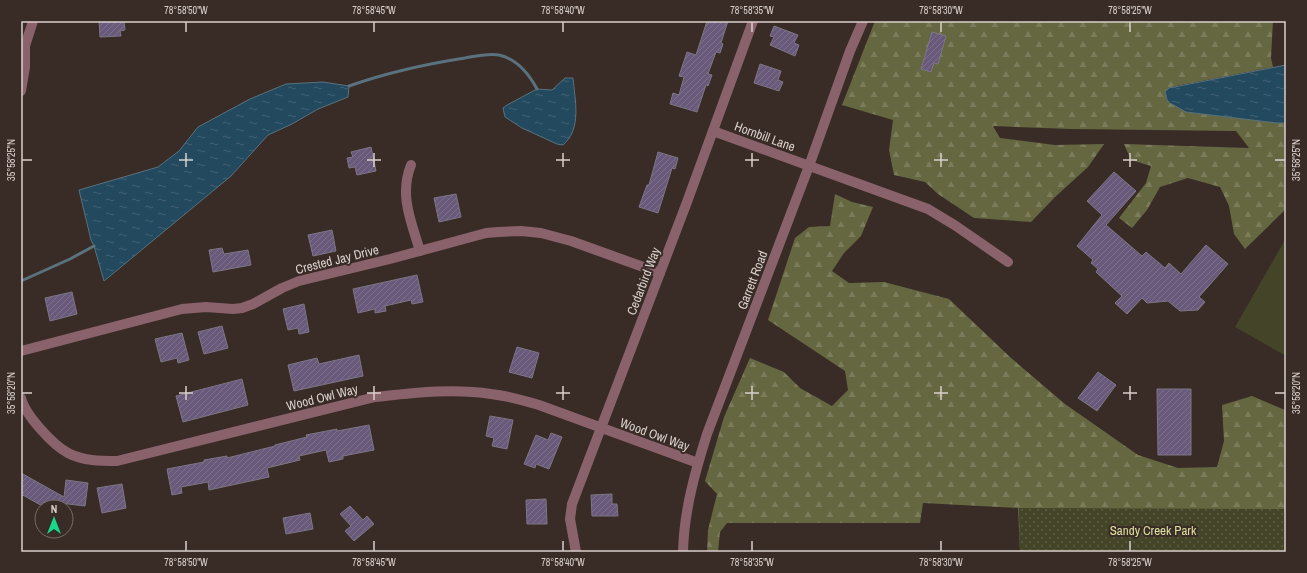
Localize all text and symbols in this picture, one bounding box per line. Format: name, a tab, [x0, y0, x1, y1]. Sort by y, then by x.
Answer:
text: 78°58'50"W	[164, 4, 208, 17]
text: 78°58'45"W	[352, 4, 396, 17]
text: 78°58'40"W	[541, 4, 585, 17]
text: 78°58'35"W	[730, 4, 774, 17]
text: 78°58'30"W	[919, 4, 963, 17]
text: 78°58'25"W	[1108, 4, 1152, 17]
street label: Hornbill Lane	[732, 118, 798, 155]
text: 35°58'25"N	[5, 139, 18, 181]
text: 35°58'25"N	[1290, 139, 1303, 181]
street label: Crested Jay Drive	[294, 241, 381, 278]
street label: Cedarbird Way	[623, 244, 664, 318]
street label: Garrett Road	[733, 248, 771, 312]
text: 35°58'20"N	[5, 372, 18, 414]
text: 35°58'20"N	[1290, 372, 1303, 414]
street label: Wood Owl Way	[285, 380, 360, 415]
street label: Wood Owl Way	[618, 414, 693, 455]
north arrow	[34, 499, 74, 539]
text: N	[51, 502, 57, 516]
park label: Sandy Creek Park	[1110, 522, 1197, 539]
text: 78°58'50"W	[164, 556, 208, 569]
text: 78°58'45"W	[352, 556, 396, 569]
text: 78°58'40"W	[541, 556, 585, 569]
text: 78°58'35"W	[730, 556, 774, 569]
text: 78°58'30"W	[919, 556, 963, 569]
text: 78°58'25"W	[1108, 556, 1152, 569]

